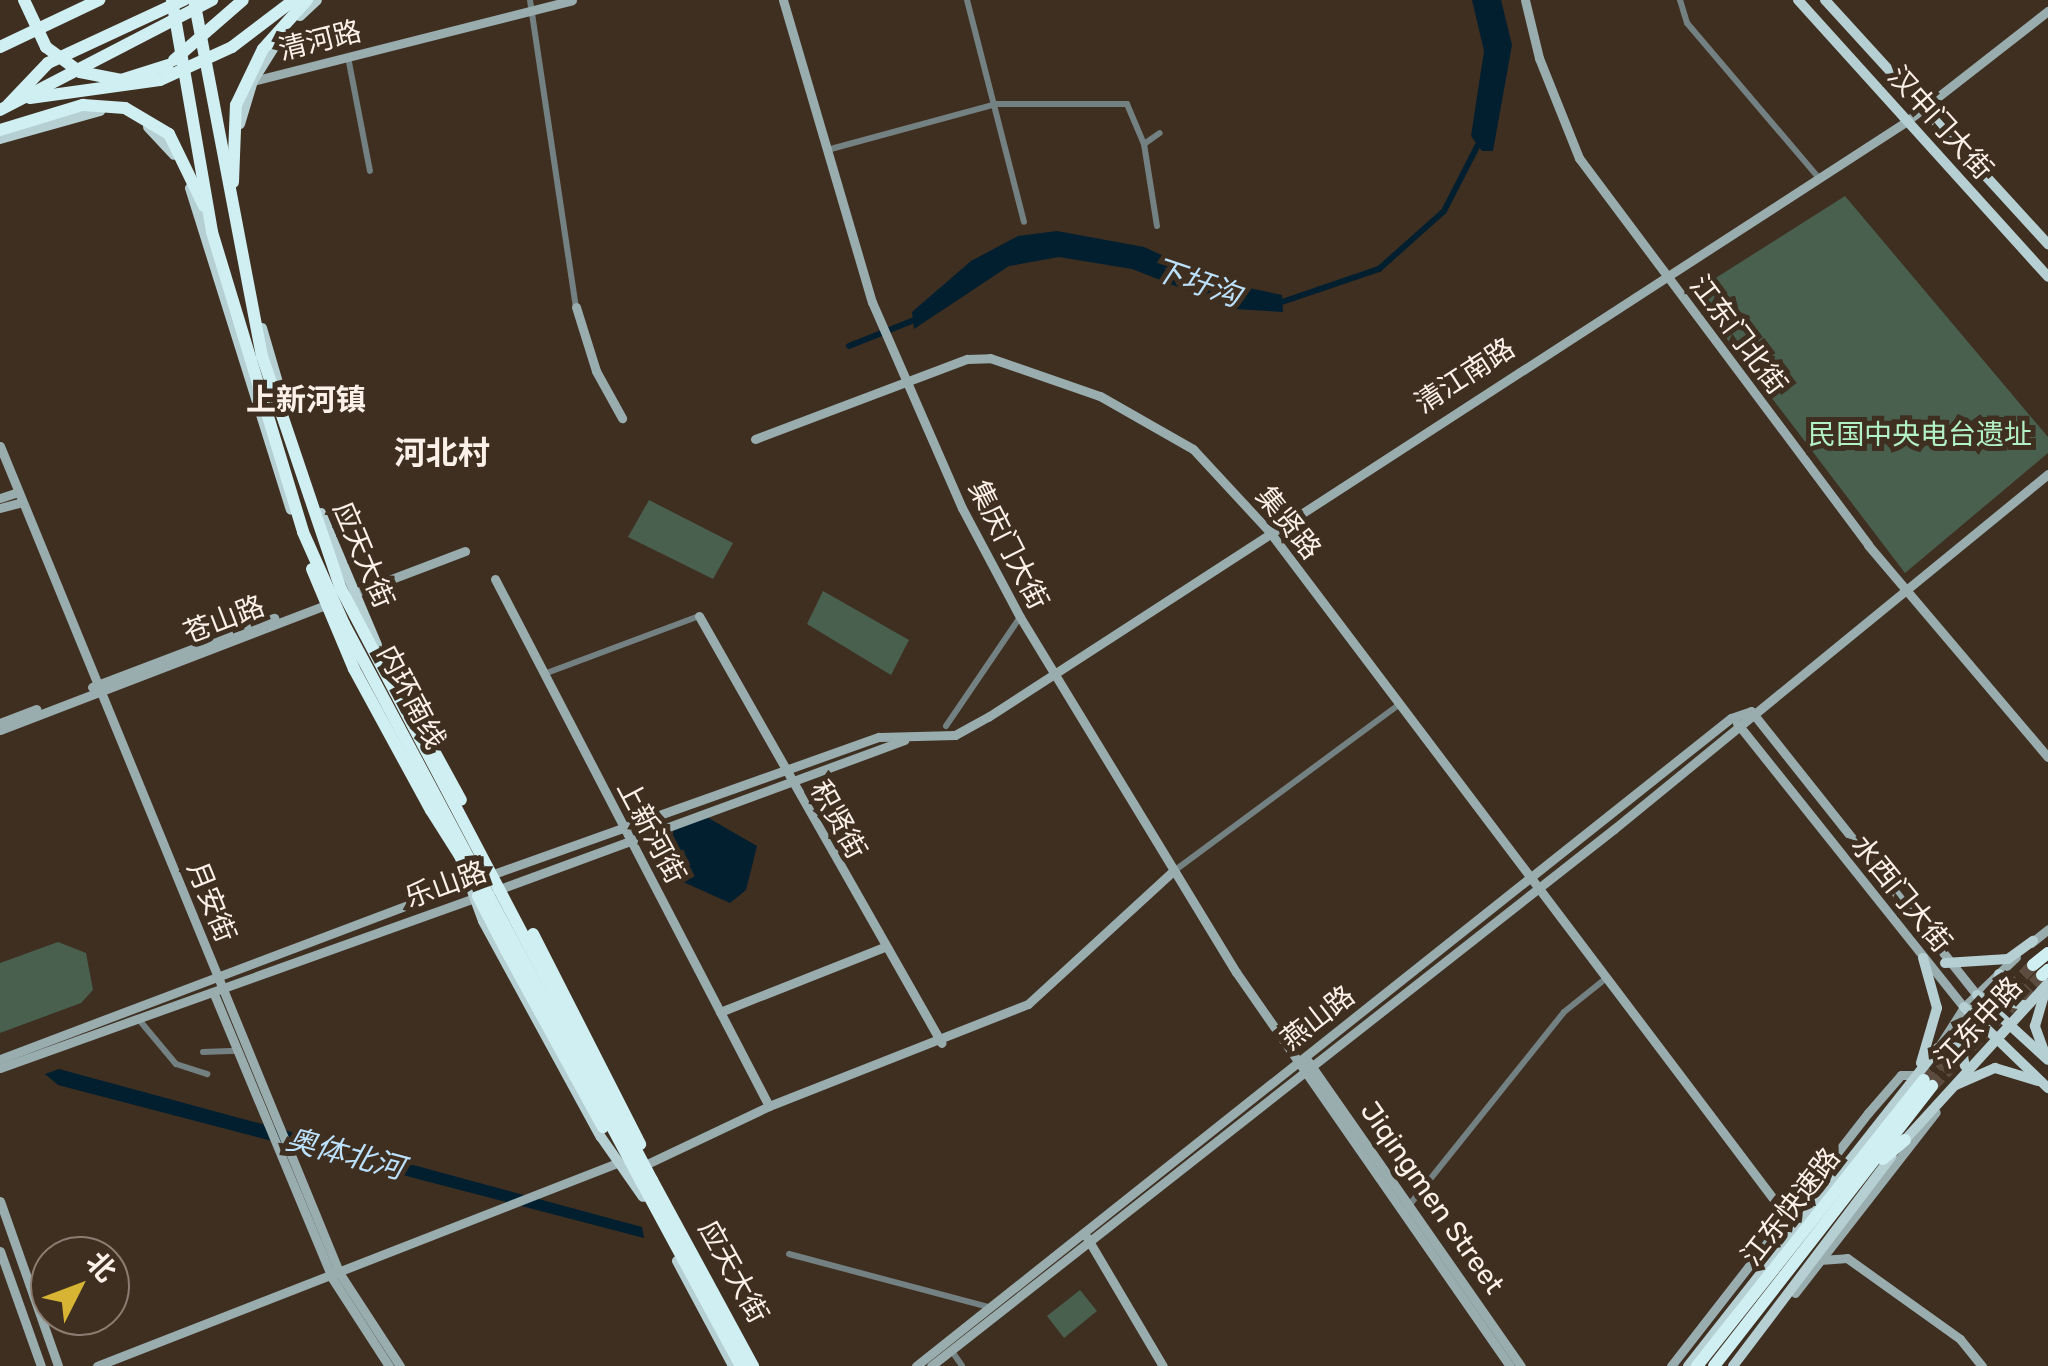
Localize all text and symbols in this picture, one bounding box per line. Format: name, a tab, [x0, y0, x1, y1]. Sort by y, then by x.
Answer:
street label: 清河路	[275, 15, 365, 67]
street label: 汉中门大街	[1881, 60, 1999, 186]
water label: 下圩沟	[1149, 251, 1245, 315]
street label: 江东门北街	[1682, 269, 1794, 401]
street label: 清江南路	[1409, 331, 1521, 421]
district label: 上新河镇	[246, 382, 366, 418]
park label: 民国中央电台遗址	[1808, 418, 2032, 452]
district label: 河北村	[394, 434, 490, 472]
street label: 集庆门大街	[961, 475, 1055, 615]
street label: 集贤路	[1249, 480, 1327, 566]
street label: 应天大街	[326, 497, 400, 613]
street label: 苍山路	[179, 589, 269, 651]
street label: 内环南线	[370, 640, 452, 754]
street label: 上新河街	[610, 775, 692, 889]
street label: 积贤街	[803, 775, 873, 865]
street label: 水西门大街	[1844, 829, 1958, 959]
street label: 乐山路	[401, 855, 491, 915]
street label: 月安街	[180, 857, 242, 947]
street label: 江东中路	[1929, 971, 2029, 1075]
street label: 燕山路	[1275, 979, 1361, 1057]
street label: Jiqingmen Street	[1353, 1095, 1511, 1301]
water label: 奥体北河	[282, 1121, 408, 1187]
street label: 江东快速路	[1735, 1141, 1847, 1273]
street label: 应天大街	[691, 1215, 775, 1329]
north arrow	[30, 1236, 130, 1336]
text: 北	[80, 1245, 123, 1288]

